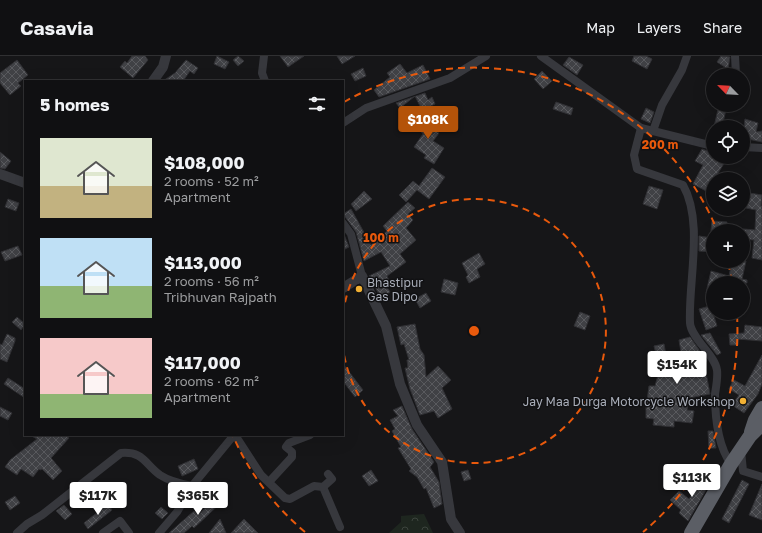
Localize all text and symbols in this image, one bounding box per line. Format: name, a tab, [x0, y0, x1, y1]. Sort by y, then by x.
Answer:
text: Casavia	[20, 16, 94, 39]
text: Map	[586, 19, 615, 36]
text: Layers	[637, 19, 681, 36]
text: Share	[703, 19, 742, 36]
north arrow	[706, 68, 750, 112]
map controls	[706, 68, 750, 320]
icon: filters	[306, 93, 328, 115]
text: 5 homes	[40, 94, 110, 115]
pin: $108K	[400, 106, 456, 140]
text: $108K	[407, 111, 449, 127]
button: locate	[706, 120, 750, 164]
text: 200 m	[642, 137, 678, 152]
text: $108,000	[164, 152, 245, 173]
icon: home	[72, 154, 120, 202]
button: layers	[706, 172, 750, 216]
text: 2 rooms · 52 m²	[164, 173, 259, 189]
text: Apartment	[164, 189, 231, 205]
button: +	[706, 224, 750, 268]
text: 100 m	[363, 230, 399, 245]
text: $113,000	[164, 252, 242, 273]
icon: home	[72, 254, 120, 302]
text: 2 rooms · 56 m²	[164, 273, 259, 289]
place label: Bhastipur Gas Dipo	[367, 275, 423, 304]
button: −	[706, 276, 750, 320]
marker: Bhastipur Gas Dipo	[354, 284, 364, 294]
text: Tribhuvan Rajpath	[164, 289, 277, 305]
centre of rings	[467, 324, 481, 338]
pin: $154K	[649, 351, 705, 385]
text: $117,000	[164, 352, 241, 373]
icon: home	[72, 354, 120, 402]
text: $154K	[657, 356, 697, 372]
text: 2 rooms · 62 m²	[164, 373, 259, 389]
text: Apartment	[164, 389, 231, 405]
place label: Jay Maa Durga Motorcycle Workshop	[523, 394, 735, 409]
marker: Jay Maa Durga Motorcycle Workshop	[738, 396, 748, 406]
pin: $113K	[664, 464, 720, 498]
text: $113K	[672, 469, 712, 485]
pin: $117K	[70, 482, 126, 516]
pin: $365K	[170, 482, 226, 516]
text: $117K	[79, 487, 117, 503]
text: $365K	[177, 487, 219, 503]

